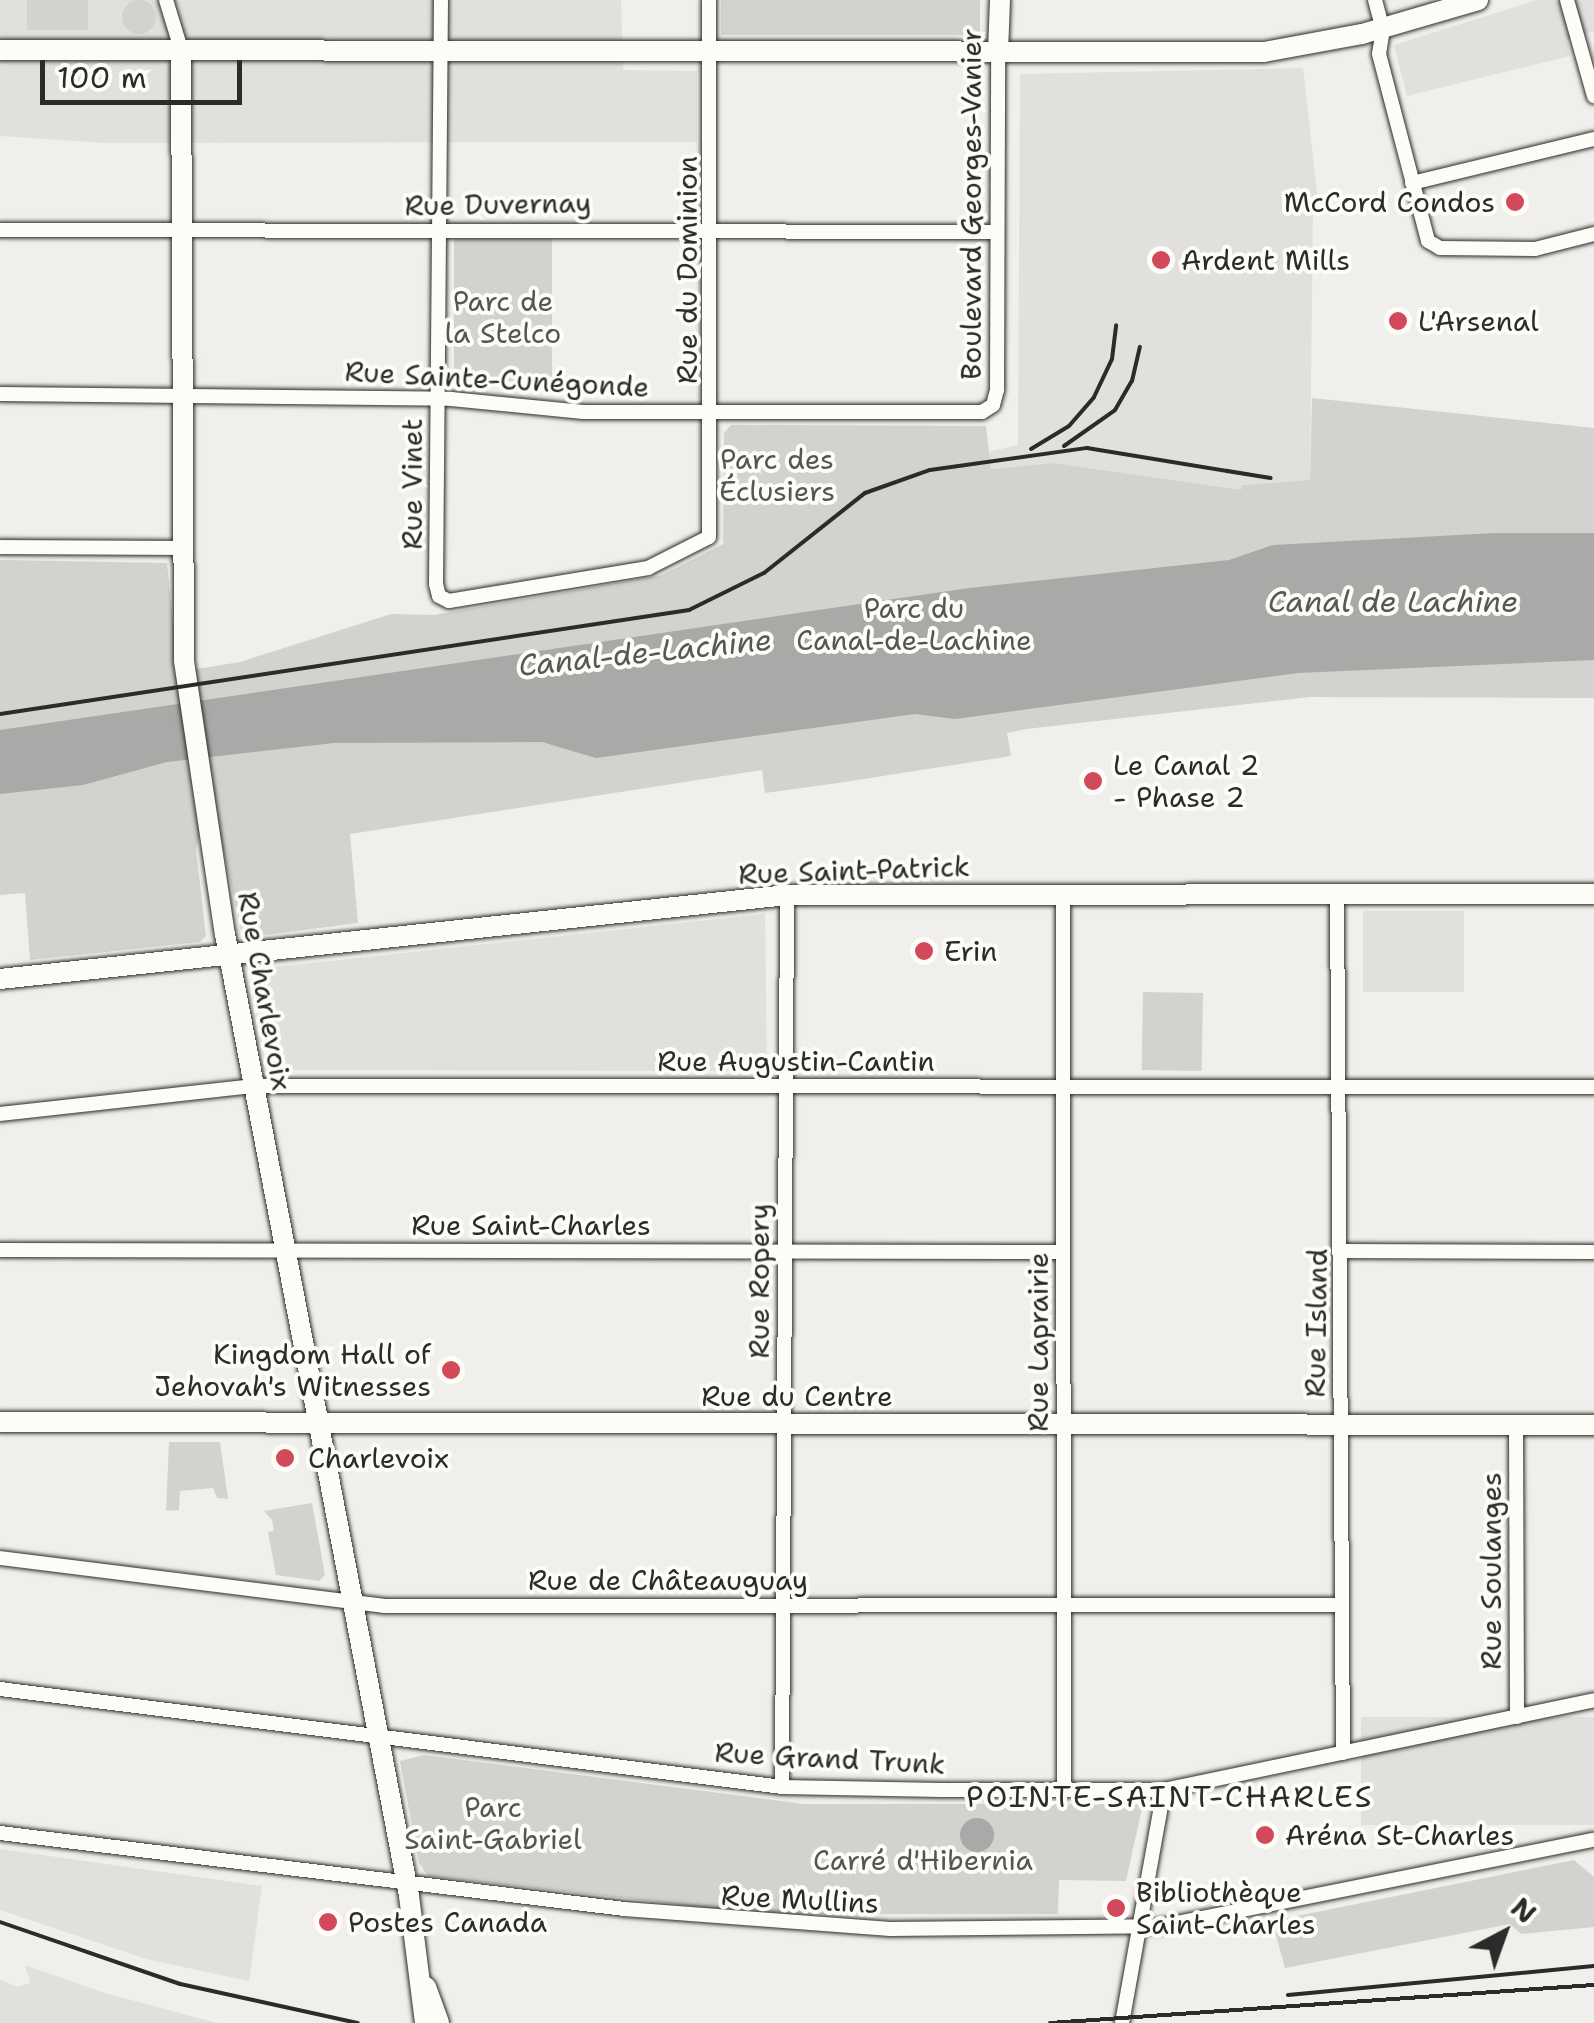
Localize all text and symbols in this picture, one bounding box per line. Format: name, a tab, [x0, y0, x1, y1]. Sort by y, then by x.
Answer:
street label: Boulevard Georges-Vanier	[954, 28, 988, 380]
scale bar	[45, 40, 248, 102]
text: 100 m	[57, 57, 147, 98]
street label: Rue du Dominion	[670, 156, 704, 384]
place label: McCord Condos	[1284, 185, 1495, 219]
street label: Rue Duvernay	[404, 186, 592, 222]
marker: McCord Condos	[1504, 191, 1526, 213]
place label: Ardent Mills	[1181, 243, 1350, 277]
marker: Ardent Mills	[1150, 249, 1172, 271]
park label: Parc de la Stelco	[445, 284, 561, 350]
place label: L'Arsenal	[1418, 304, 1539, 338]
marker: L'Arsenal	[1387, 310, 1409, 332]
street label: Rue Sainte-Cunégonde	[344, 354, 650, 404]
street label: Rue Vinet	[395, 418, 429, 550]
park label: Parc des Éclusiers	[719, 442, 835, 508]
water label: Canal de Lachine	[1268, 584, 1518, 620]
park label: Parc du Canal-de-Lachine	[796, 591, 1032, 657]
water label: Canal-de-Lachine	[517, 622, 773, 684]
place label: Le Canal 2 - Phase 2	[1113, 748, 1259, 814]
marker: Le Canal 2 - Phase 2	[1082, 770, 1104, 792]
street label: Rue Saint-Patrick	[738, 849, 970, 891]
street label: Rue Charlevoix	[231, 889, 299, 1093]
place label: Erin	[944, 934, 997, 968]
marker: Erin	[913, 940, 935, 962]
street label: Rue Augustin-Cantin	[657, 1044, 935, 1078]
street label: Rue Ropery	[742, 1203, 776, 1359]
street label: Rue Saint-Charles	[411, 1208, 651, 1242]
street label: Rue Island	[1298, 1248, 1334, 1398]
street label: Rue Laprairie	[1021, 1252, 1055, 1432]
place label: Kingdom Hall of Jehovah's Witnesses	[154, 1337, 431, 1403]
marker: Kingdom Hall of Jehovah's Witnesses	[440, 1359, 462, 1381]
street label: Rue du Centre	[701, 1379, 893, 1413]
place label: Charlevoix	[308, 1441, 449, 1475]
marker: Charlevoix	[272, 1445, 298, 1471]
street label: Rue Soulanges	[1474, 1472, 1508, 1670]
street label: Rue de Châteauguay	[528, 1563, 808, 1597]
street label: Rue Grand Trunk	[714, 1735, 946, 1781]
district label: POINTE-SAINT-CHARLES	[966, 1779, 1374, 1815]
park label: Parc Saint-Gabriel	[404, 1790, 582, 1856]
place label: Aréna St-Charles	[1285, 1818, 1514, 1852]
marker: Aréna St-Charles	[1254, 1824, 1276, 1846]
park label: Carré d'Hibernia	[813, 1843, 1033, 1877]
place label: Bibliothèque Saint-Charles	[1136, 1875, 1316, 1941]
street label: Rue Mullins	[720, 1878, 880, 1920]
north arrow	[1454, 1883, 1554, 1983]
text: N	[1503, 1889, 1545, 1932]
marker: Bibliothèque Saint-Charles	[1105, 1897, 1127, 1919]
place label: Postes Canada	[348, 1905, 547, 1939]
marker: Postes Canada	[317, 1911, 339, 1933]

